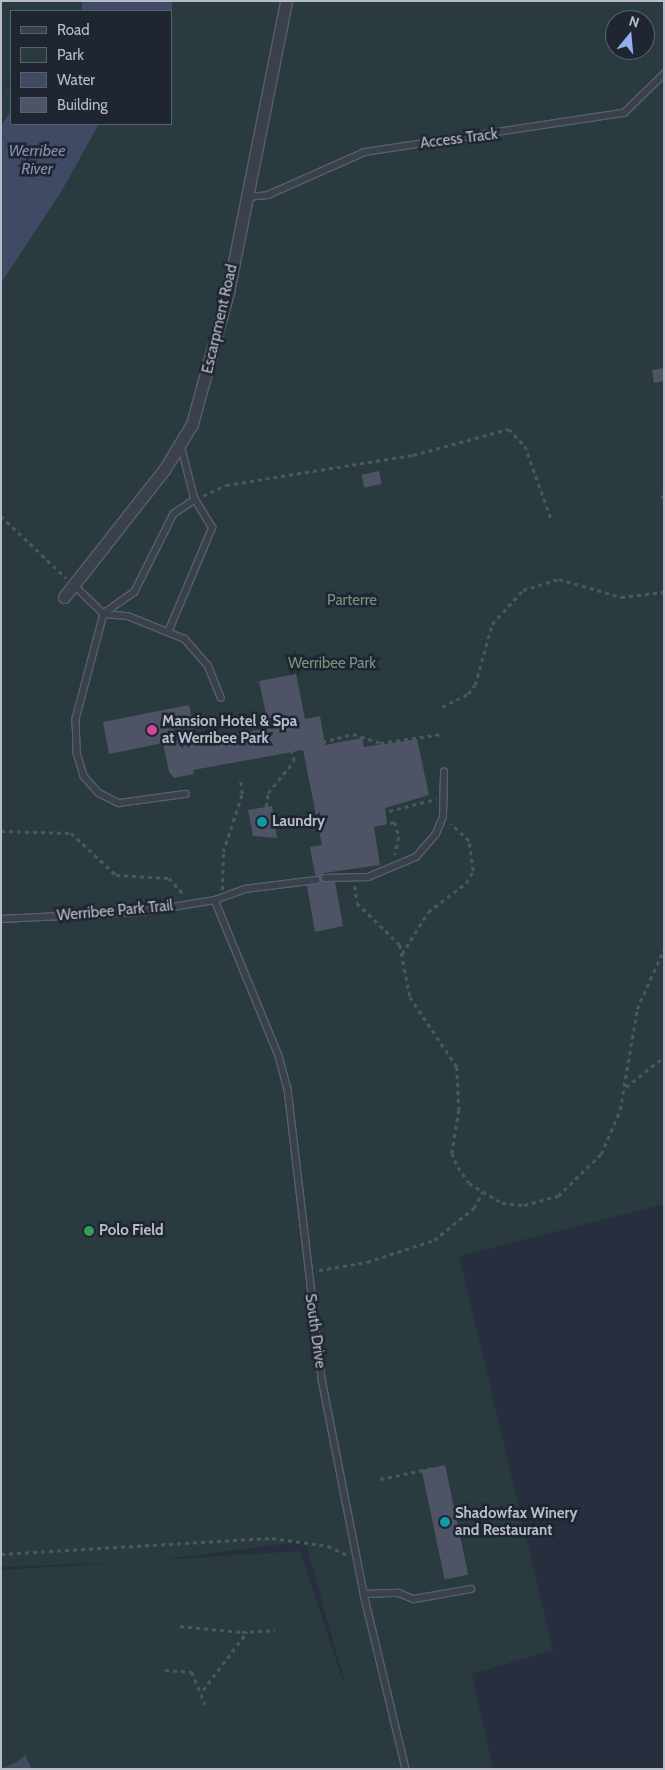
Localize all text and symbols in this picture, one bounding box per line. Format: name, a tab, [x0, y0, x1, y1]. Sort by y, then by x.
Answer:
legend	[10, 10, 172, 125]
north arrow	[605, 10, 655, 60]
text: N	[627, 12, 641, 32]
text: Road	[57, 21, 90, 39]
text: Park	[57, 46, 84, 64]
text: Water	[57, 71, 95, 89]
text: Building	[57, 96, 108, 114]
street label: Access Track	[419, 125, 499, 153]
water label: Werribee River	[8, 141, 66, 179]
street label: Escarpment Road	[199, 263, 241, 375]
park label: Parterre	[327, 592, 377, 610]
park label: Werribee Park	[288, 655, 376, 673]
place label: Mansion Hotel & Spa at Werribee Park	[162, 712, 297, 747]
marker: Mansion Hotel & Spa at Werribee Park	[146, 724, 158, 736]
place label: Laundry	[272, 813, 325, 831]
marker: Laundry	[256, 816, 268, 828]
street label: Werribee Park Trail	[56, 897, 174, 925]
place label: Polo Field	[99, 1222, 164, 1240]
marker: Polo Field	[83, 1225, 95, 1237]
street label: South Drive	[301, 1293, 329, 1369]
place label: Shadowfax Winery and Restaurant	[455, 1504, 577, 1539]
marker: Shadowfax Winery and Restaurant	[439, 1516, 451, 1528]

